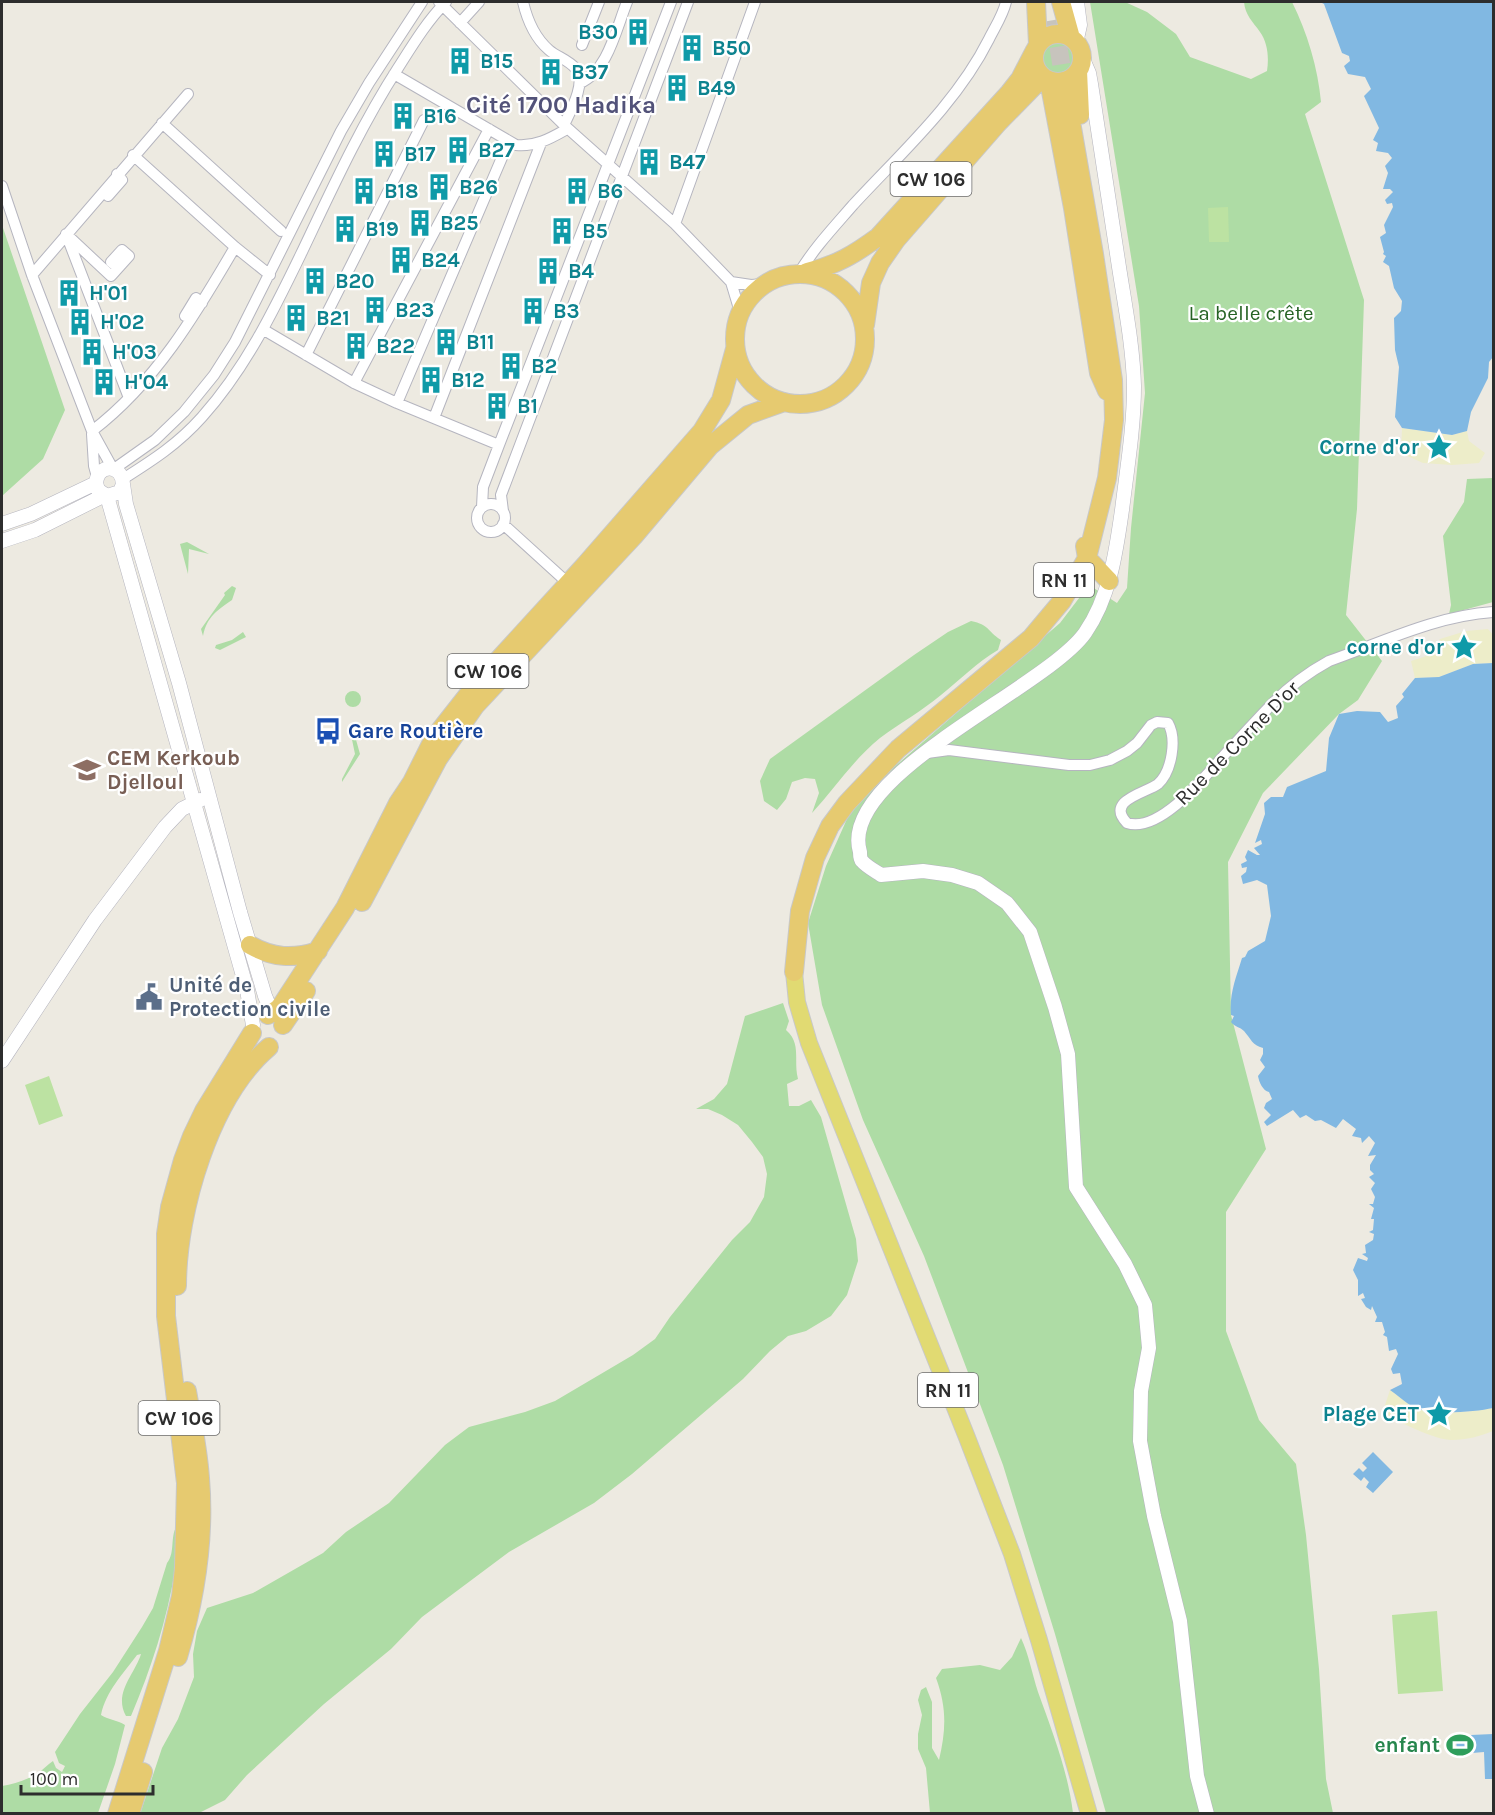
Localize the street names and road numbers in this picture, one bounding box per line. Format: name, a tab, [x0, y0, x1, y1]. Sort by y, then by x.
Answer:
road number: CW 106	[890, 162, 972, 196]
road number: RN 11	[1034, 563, 1094, 597]
road number: CW 106	[448, 654, 528, 688]
street label: Rue de Corne D'or	[1170, 676, 1304, 810]
road number: RN 11	[918, 1373, 978, 1407]
road number: CW 106	[138, 1401, 219, 1435]

